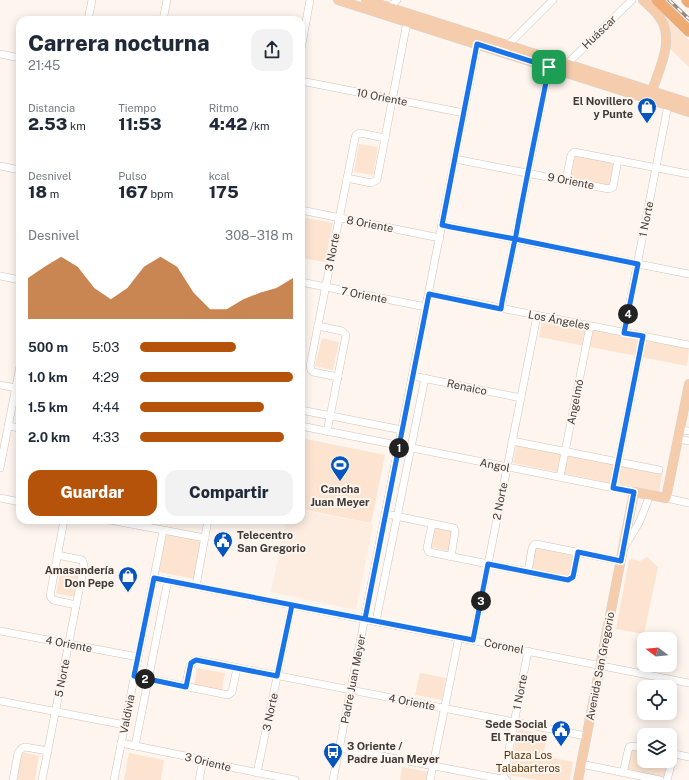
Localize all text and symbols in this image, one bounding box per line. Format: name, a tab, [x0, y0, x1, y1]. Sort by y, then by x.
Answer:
street label: Huáscar	[579, 13, 619, 51]
button: share	[251, 29, 293, 71]
text: Carrera nocturna	[28, 30, 210, 56]
pin	[532, 50, 566, 84]
icon: arrive	[538, 56, 560, 78]
text: 21:45	[28, 58, 60, 73]
street label: 10 Oriente	[356, 86, 408, 108]
place label: El Novillero y Punte	[573, 95, 633, 120]
shop icon: El Novillero y Punte	[636, 96, 658, 124]
text: Distancia	[28, 102, 75, 114]
text: Tiempo	[118, 102, 156, 114]
text: Ritmo	[209, 102, 239, 114]
text: 2.53	[28, 114, 67, 134]
text: 11:53	[118, 114, 161, 134]
text: 4:42	[209, 114, 247, 134]
text: km	[67, 120, 86, 132]
text: /km	[247, 120, 270, 132]
text: Desnivel	[28, 170, 71, 182]
text: Pulso	[118, 170, 147, 182]
text: kcal	[209, 170, 230, 182]
street label: 9 Oriente	[547, 171, 595, 191]
text: 18	[28, 182, 47, 202]
text: 167	[118, 182, 148, 202]
text: 175	[209, 182, 239, 202]
text: m	[47, 188, 59, 200]
text: bpm	[148, 188, 173, 200]
street label: 1 Norte	[637, 200, 655, 238]
street label: 8 Oriente	[346, 214, 394, 234]
text: Desnivel	[28, 228, 79, 243]
text: 308–318 m	[225, 228, 293, 243]
street label: 3 Norte	[322, 232, 342, 272]
street label: 7 Oriente	[340, 285, 388, 305]
pin: 4	[618, 304, 638, 324]
street label: Los Ángeles	[527, 307, 591, 332]
text: 4	[624, 308, 632, 320]
text: 500 m	[28, 340, 68, 355]
text: 5:03	[92, 340, 119, 355]
text: 1.0 km	[28, 370, 68, 385]
text: 4:29	[92, 370, 119, 385]
street label: Renaico	[446, 377, 488, 397]
street label: Angelmó	[565, 378, 585, 426]
text: 1.5 km	[28, 400, 68, 415]
text: 4:44	[92, 400, 119, 415]
text: 2.0 km	[28, 430, 70, 445]
text: 4:33	[92, 430, 119, 445]
pin: 1	[389, 438, 409, 458]
text: 1	[397, 442, 401, 454]
sports icon: Cancha Juan Meyer	[329, 454, 351, 482]
street label: Angol	[479, 456, 511, 474]
button: Guardar	[28, 470, 157, 516]
button: Compartir	[165, 470, 293, 516]
street label: 2 Norte	[490, 481, 510, 521]
place label: Cancha Juan Meyer	[310, 483, 370, 508]
place label: Telecentro San Gregorio	[237, 529, 306, 554]
public building icon: Telecentro San Gregorio	[212, 530, 234, 558]
place label: Amasandería Don Pepe	[45, 564, 114, 589]
shop icon: Amasandería Don Pepe	[117, 565, 139, 593]
pin: 3	[471, 591, 491, 611]
text: 3	[477, 595, 485, 607]
street label: Avenida San Gregorio	[584, 611, 616, 721]
north arrow	[637, 632, 677, 672]
map controls	[637, 632, 677, 768]
street label: Padre Juan Meyer	[338, 633, 368, 725]
street label: 4 Oriente	[45, 634, 93, 654]
street label: Coronel	[483, 636, 525, 656]
street label: 5 Norte	[52, 658, 72, 698]
pin: 2	[135, 669, 155, 689]
text: 2	[142, 673, 149, 685]
street label: 1 Norte	[511, 673, 529, 711]
button: locate	[637, 680, 677, 720]
street label: 3 Norte	[260, 692, 280, 732]
street label: 4 Oriente	[388, 692, 436, 712]
street label: Valdivia	[117, 693, 137, 735]
place label: Sede Social El Tranque	[485, 718, 547, 743]
public building icon: Sede Social El Tranque	[550, 719, 572, 747]
button: layers	[637, 728, 677, 768]
place label: 3 Oriente / Padre Juan Meyer	[347, 740, 440, 765]
bus stop icon: 3 Oriente / Padre Juan Meyer	[322, 741, 344, 769]
park label: Plaza Los Talabarteros	[496, 749, 561, 774]
street label: 3 Oriente	[184, 750, 232, 774]

